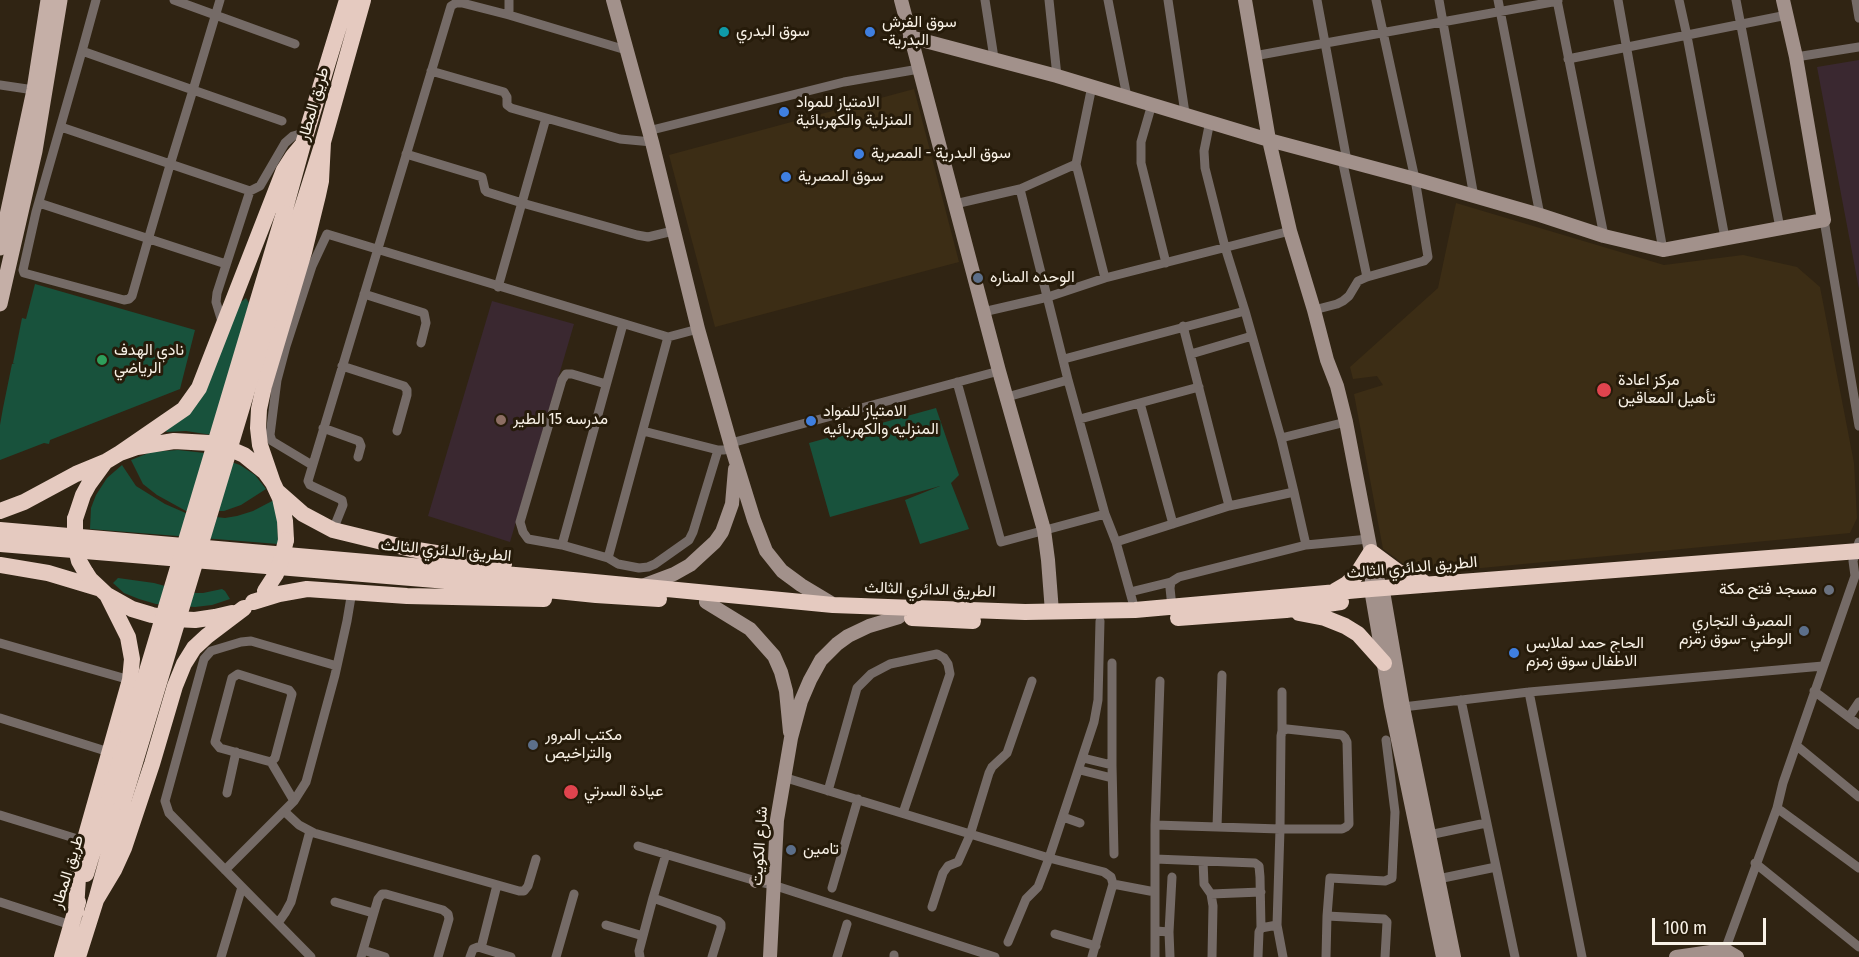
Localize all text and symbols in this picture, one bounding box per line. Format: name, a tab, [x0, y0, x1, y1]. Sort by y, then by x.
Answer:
place label: سوق الفرش -البدرية	[882, 13, 957, 51]
place label: سوق البدري	[736, 22, 810, 42]
marker: سوق البدري	[717, 25, 731, 39]
marker: سوق الفرش -البدرية	[863, 25, 877, 39]
street label: طريق المطار	[294, 65, 334, 143]
place label: الامتياز للمواد المنزلية والكهربائية	[796, 93, 912, 131]
marker: الامتياز للمواد المنزلية والكهربائية	[777, 105, 791, 119]
place label: سوق البدرية - المصرية	[871, 144, 1011, 164]
marker: سوق البدرية - المصرية	[852, 147, 866, 161]
place label: سوق المصرية	[798, 167, 883, 187]
marker: سوق المصرية	[779, 170, 793, 184]
place label: الوحده المناره	[990, 268, 1075, 288]
marker: الوحده المناره	[971, 271, 985, 285]
place label: نادي الهدف الرياضي	[114, 341, 184, 379]
marker: نادي الهدف الرياضي	[95, 353, 109, 367]
place label: مركز اعادة تأهيل المعاقين	[1618, 371, 1715, 409]
marker: مركز اعادة تأهيل المعاقين	[1595, 381, 1613, 399]
place label: الامتياز للمواد المنزليه والكهربائيه	[823, 402, 939, 440]
place label: مدرسه 15 الطير	[513, 410, 608, 430]
marker: مدرسه 15 الطير	[494, 413, 508, 427]
marker: الامتياز للمواد المنزليه والكهربائيه	[804, 414, 818, 428]
street label: الطريق الدائري الثالث	[380, 536, 512, 566]
street label: الطريق الدائري الثالث	[1346, 553, 1478, 583]
street label: الطريق الدائري الثالث	[864, 578, 996, 602]
place label: مسجد فتح مكة	[1719, 580, 1817, 600]
marker: مسجد فتح مكة	[1822, 583, 1836, 597]
place label: المصرف التجاري الوطني -سوق زمزم	[1679, 612, 1792, 650]
marker: المصرف التجاري الوطني -سوق زمزم	[1797, 624, 1811, 638]
place label: الحاج حمد لملابس الاطفال سوق زمزم	[1526, 634, 1644, 672]
marker: الحاج حمد لملابس الاطفال سوق زمزم	[1507, 646, 1521, 660]
place label: مكتب المرور والتراخيص	[545, 726, 622, 764]
marker: مكتب المرور والتراخيص	[526, 738, 540, 752]
place label: عيادة السرتي	[584, 782, 663, 802]
marker: عيادة السرتي	[562, 783, 580, 801]
street label: شارع الكويت	[748, 806, 772, 886]
street label: طريق المطار	[48, 833, 88, 911]
place label: تامين	[803, 840, 839, 860]
marker: تامين	[784, 843, 798, 857]
scale bar	[1655, 906, 1769, 944]
text: 100 m	[1663, 917, 1707, 939]

